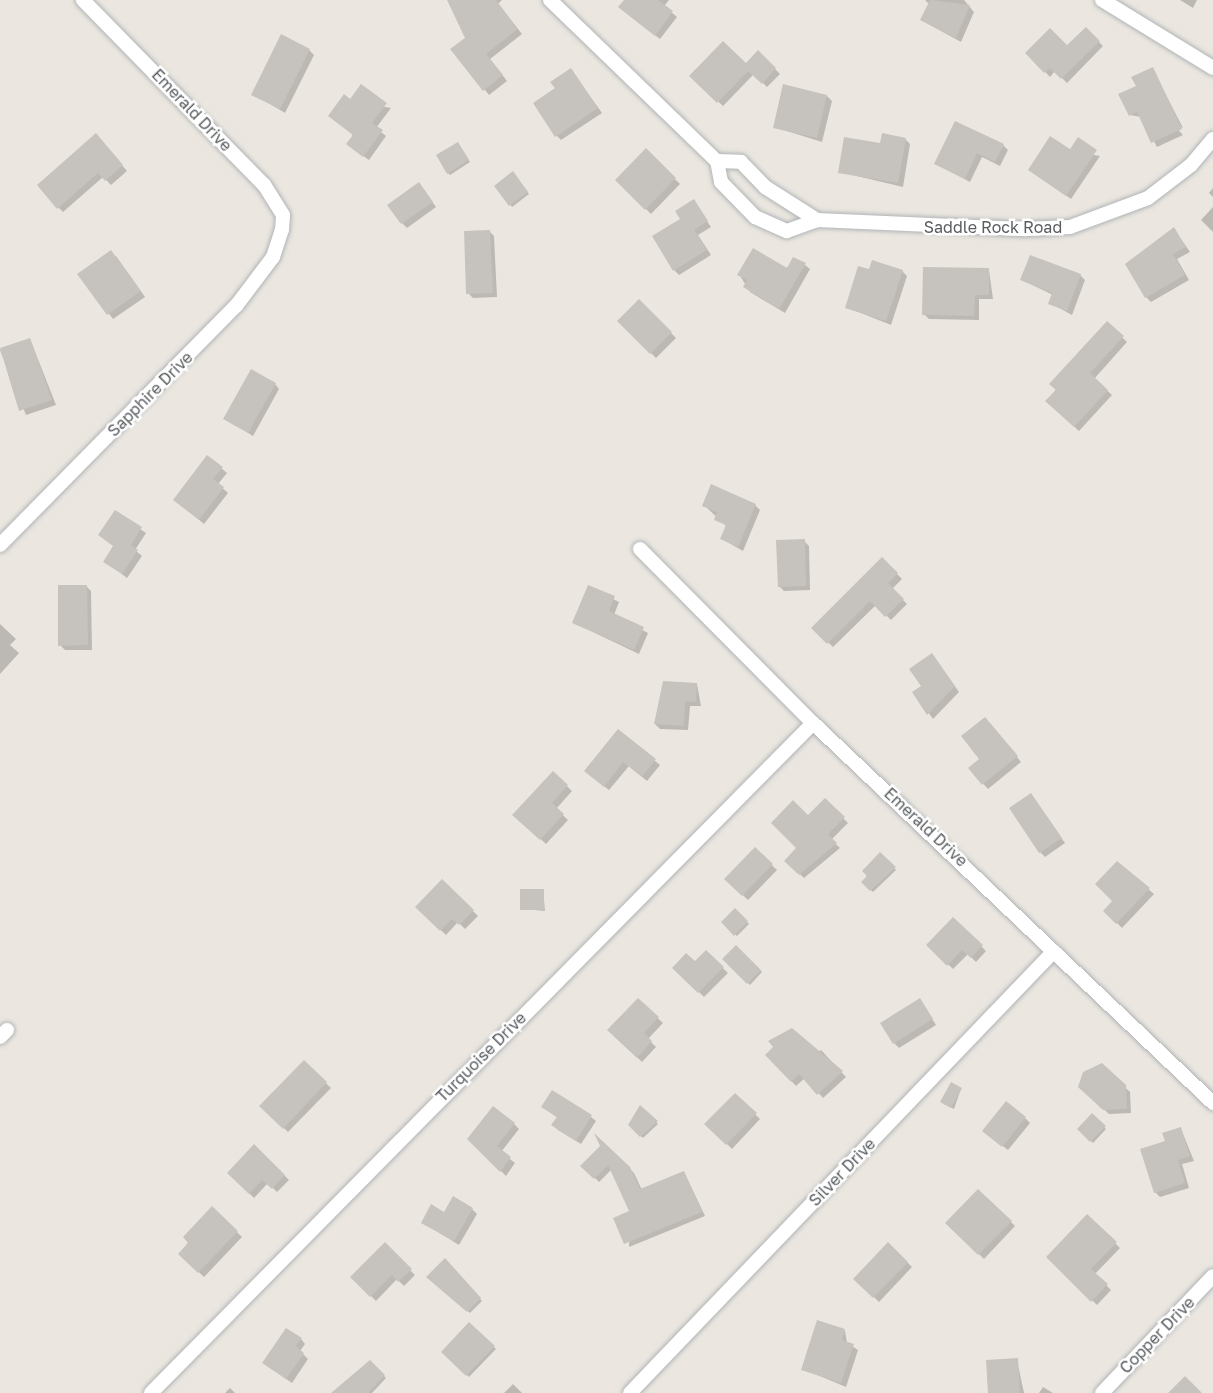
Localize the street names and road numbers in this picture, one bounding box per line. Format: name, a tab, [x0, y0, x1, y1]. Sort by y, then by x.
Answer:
street label: Emerald Drive	[148, 65, 236, 155]
street label: Saddle Rock Road	[924, 217, 1062, 237]
street label: Sapphire Drive	[104, 348, 196, 440]
street label: Emerald Drive	[880, 784, 972, 870]
street label: Turquoise Drive	[432, 1008, 530, 1106]
street label: Silver Drive	[805, 1134, 879, 1210]
street label: Copper Drive	[1116, 1293, 1198, 1377]

